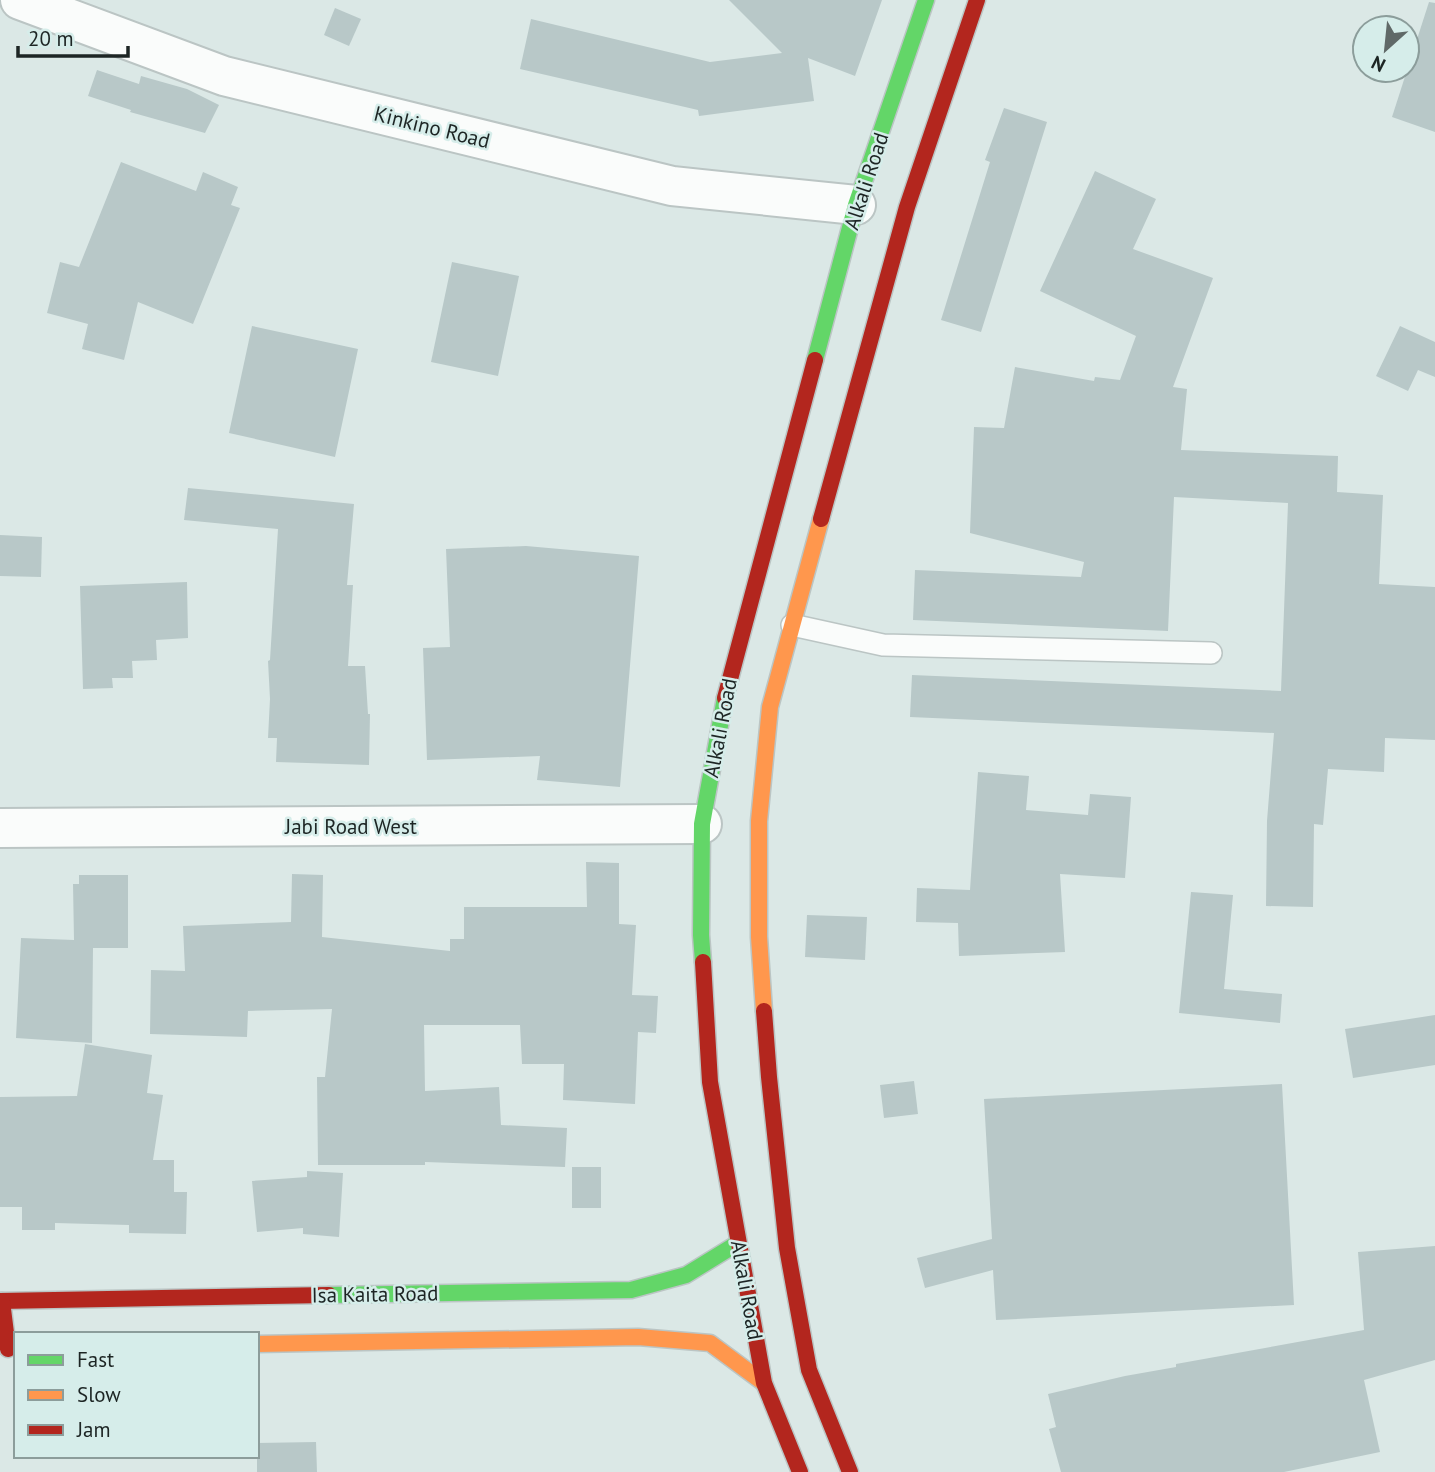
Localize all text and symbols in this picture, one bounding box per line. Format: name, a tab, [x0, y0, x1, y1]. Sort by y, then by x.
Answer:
scale bar	[18, 14, 128, 58]
north arrow	[1351, 14, 1421, 84]
text: 20 m	[28, 25, 74, 52]
text: N	[1367, 51, 1389, 78]
street label: Kinkino Road	[371, 100, 493, 154]
street label: Alkali Road	[838, 129, 894, 233]
street label: Alkali Road	[697, 676, 743, 780]
street label: Jabi Road West	[284, 813, 417, 840]
street label: Alkali Road	[725, 1238, 769, 1342]
street label: Isa Kaita Road	[311, 1279, 439, 1309]
legend	[14, 1332, 259, 1458]
text: Fast	[77, 1346, 114, 1373]
text: Slow	[77, 1381, 121, 1408]
text: Jam	[76, 1416, 111, 1443]

